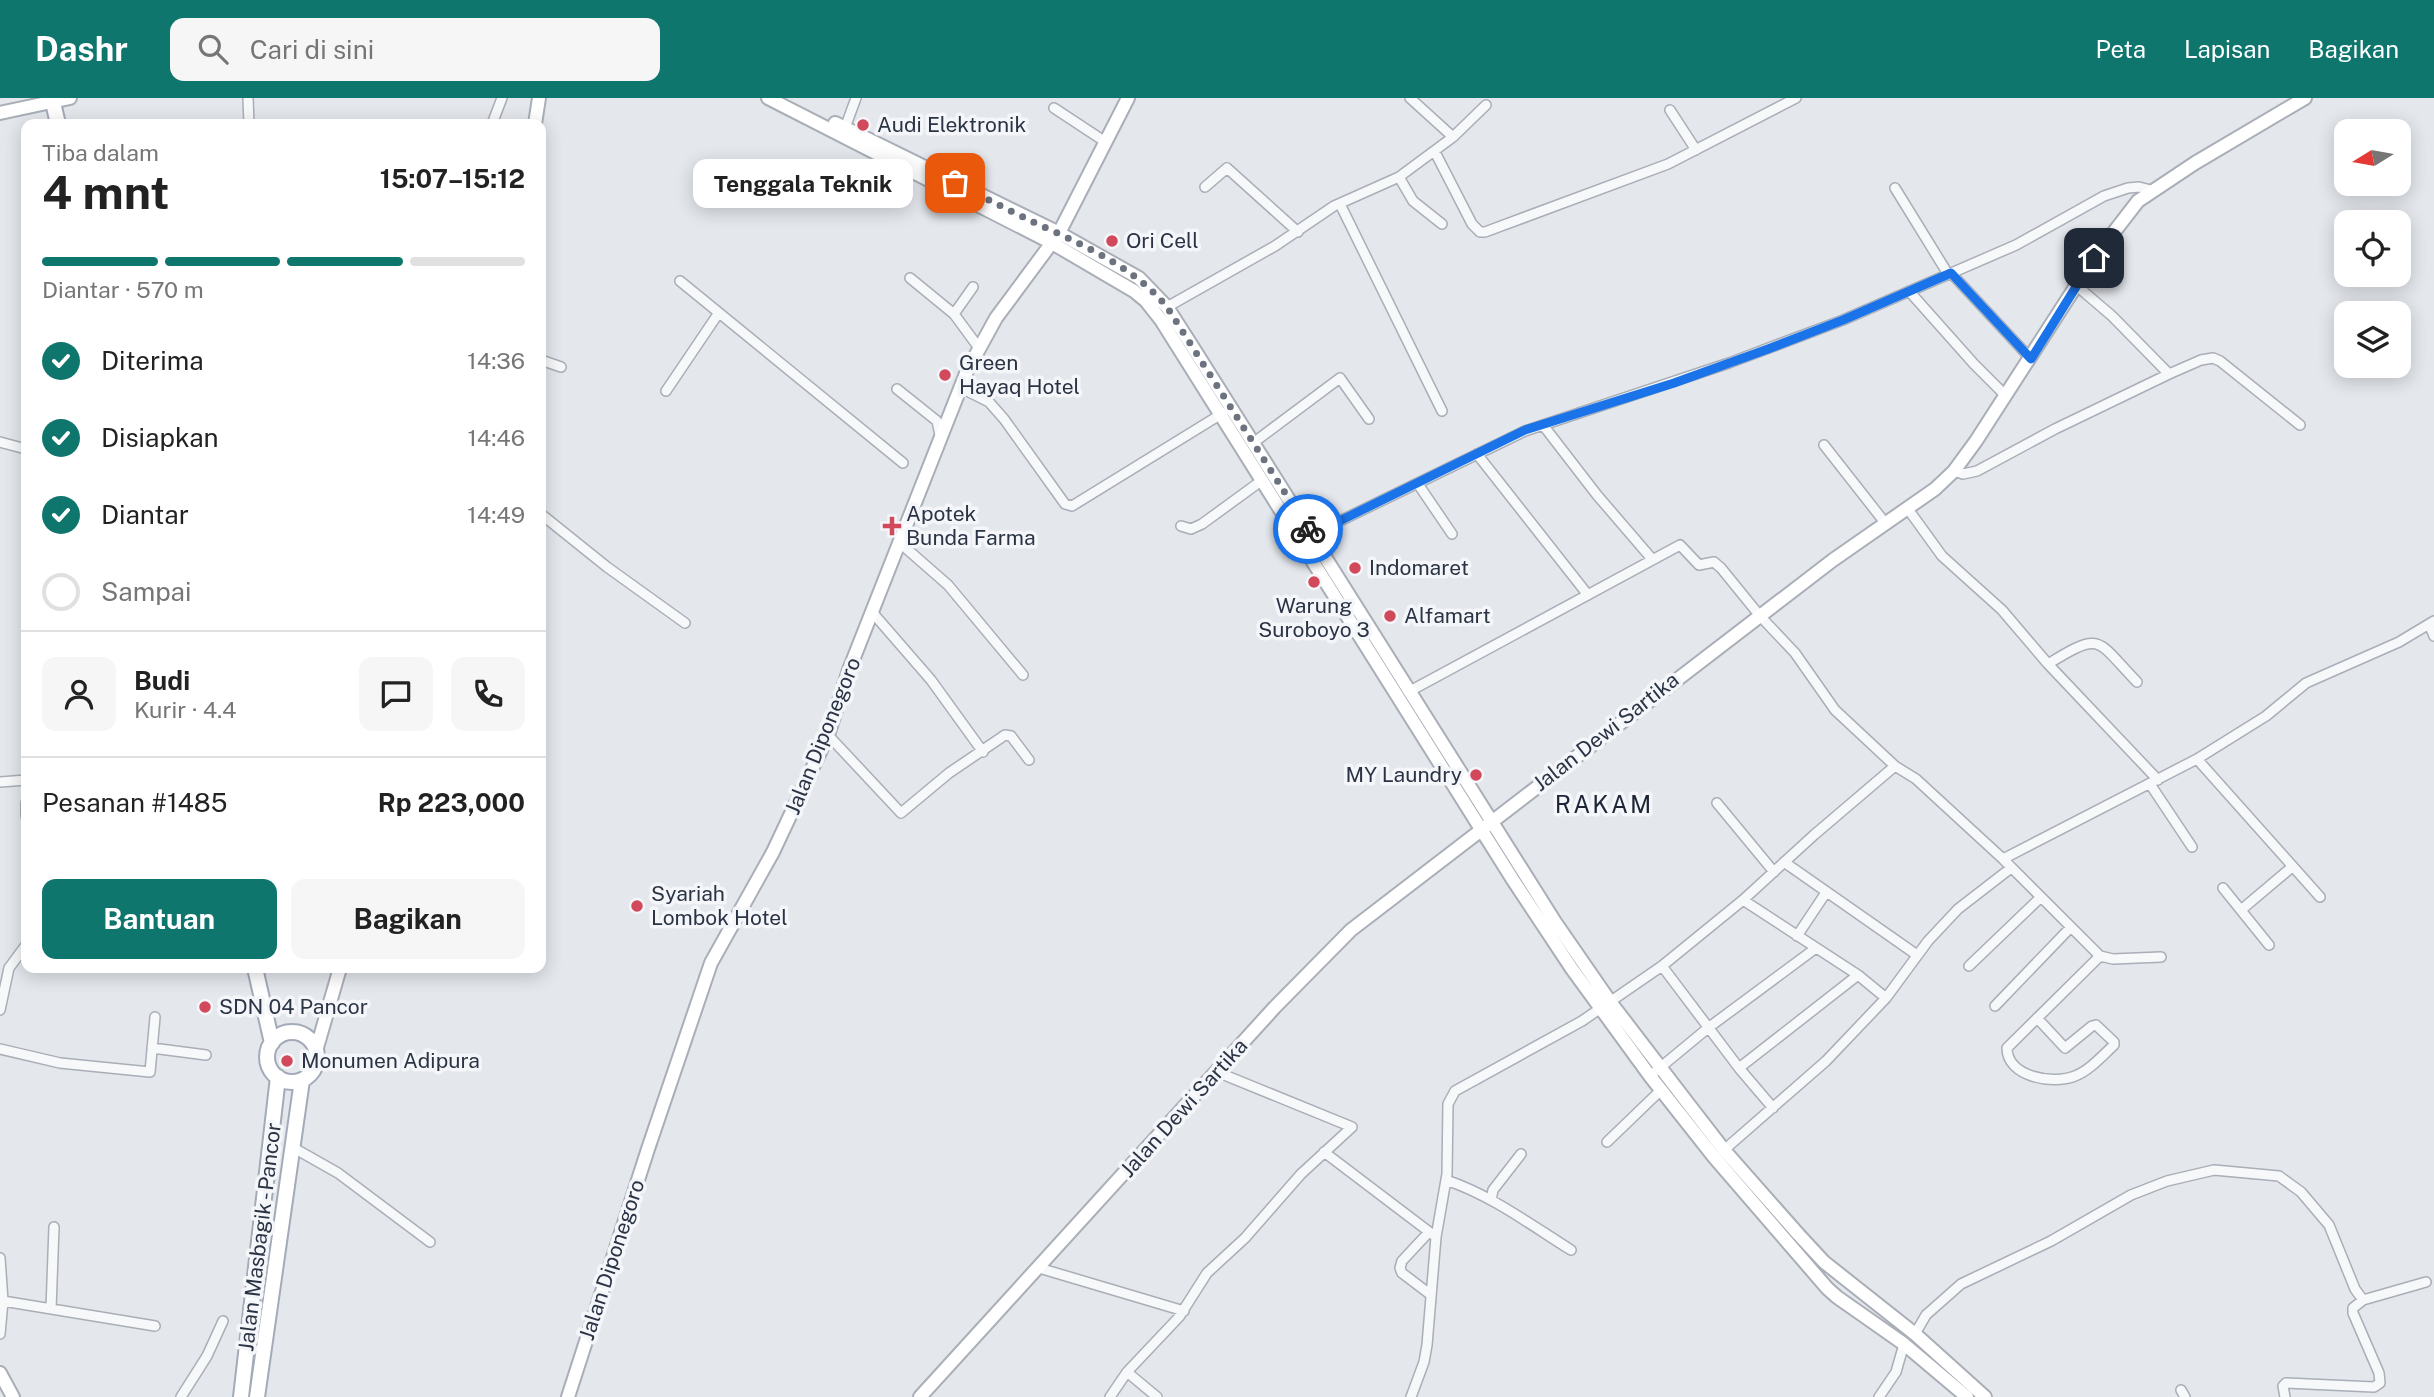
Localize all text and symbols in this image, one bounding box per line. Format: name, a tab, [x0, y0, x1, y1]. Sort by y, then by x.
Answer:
search box	[170, 18, 660, 81]
text: Dashr	[35, 30, 128, 68]
icon: search	[194, 30, 232, 68]
text: Cari di sini	[250, 34, 374, 65]
text: Peta	[2095, 35, 2146, 63]
text: Lapisan	[2184, 35, 2270, 63]
text: Bagikan	[2308, 35, 2399, 63]
place label: Audi Elektronik	[877, 112, 1026, 137]
marker: Audi Elektronik	[855, 117, 871, 133]
north arrow	[2334, 119, 2412, 196]
map controls	[2334, 119, 2411, 378]
text: Tiba dalam	[42, 139, 159, 166]
pin	[925, 153, 985, 213]
callout: Tenggala Teknik	[692, 158, 913, 208]
text: 15:07–15:12	[380, 163, 525, 194]
icon: bag	[936, 164, 974, 202]
text: 4 mnt	[42, 165, 169, 219]
text: Tenggala Teknik	[714, 170, 892, 197]
button: locate	[2334, 210, 2411, 287]
place label: Ori Cell	[1126, 228, 1199, 253]
pin	[2064, 228, 2124, 288]
marker: Ori Cell	[1104, 233, 1120, 249]
icon: home	[2075, 239, 2113, 277]
text: Diantar · 570 m	[42, 276, 204, 303]
button: layers	[2334, 301, 2411, 378]
icon: check	[42, 342, 80, 380]
text: Diterima	[101, 345, 204, 376]
text: 14:36	[467, 347, 525, 374]
place label: Green Hayaq Hotel	[959, 350, 1080, 399]
marker: Green Hayaq Hotel	[937, 367, 953, 383]
icon: check	[42, 419, 80, 457]
text: Disiapkan	[101, 422, 219, 453]
text: 14:46	[467, 424, 525, 451]
courier	[1273, 494, 1343, 564]
icon: check	[42, 496, 80, 534]
text: Diantar	[101, 499, 189, 530]
text: 14:49	[467, 501, 525, 528]
place label: Apotek Bunda Farma	[906, 501, 1036, 550]
icon: bike	[1289, 510, 1327, 548]
marker: Apotek Bunda Farma	[884, 518, 900, 534]
place label: Indomaret	[1369, 555, 1469, 580]
marker: Indomaret	[1347, 560, 1363, 576]
marker: Warung Suroboyo 3	[1306, 574, 1322, 590]
text: Sampai	[101, 576, 191, 607]
place label: Warung Suroboyo 3	[1258, 593, 1370, 642]
place label: Alfamart	[1404, 603, 1491, 628]
marker: Alfamart	[1382, 608, 1398, 624]
street label: Jalan Diponegoro	[780, 653, 866, 818]
button: person	[42, 657, 116, 731]
button: chat	[359, 657, 433, 731]
button: phone	[451, 657, 525, 731]
text: Budi	[134, 665, 190, 696]
street label: Jalan Dewi Sartika	[1528, 667, 1684, 796]
text: Kurir · 4.4	[134, 696, 237, 723]
place label: MY Laundry	[1346, 762, 1462, 787]
marker: MY Laundry	[1468, 767, 1484, 783]
text: Pesanan #1485	[42, 787, 227, 818]
text: Rp 223,000	[378, 787, 525, 818]
district label: RAKAM	[1555, 790, 1653, 818]
button: Bantuan	[42, 879, 277, 959]
button: Bagikan	[291, 879, 525, 959]
place label: Syariah Lombok Hotel	[651, 881, 788, 930]
marker: Syariah Lombok Hotel	[629, 898, 645, 914]
place label: SDN 04 Pancor	[219, 994, 368, 1019]
marker: SDN 04 Pancor	[197, 999, 213, 1015]
street label: Jalan Dewi Sartika	[1115, 1033, 1252, 1182]
place label: Monumen Adipura	[301, 1048, 480, 1073]
marker: Monumen Adipura	[279, 1053, 295, 1069]
street label: Jalan Masbagik - Pancor	[233, 1121, 286, 1353]
street label: Jalan Diponegoro	[574, 1176, 649, 1343]

